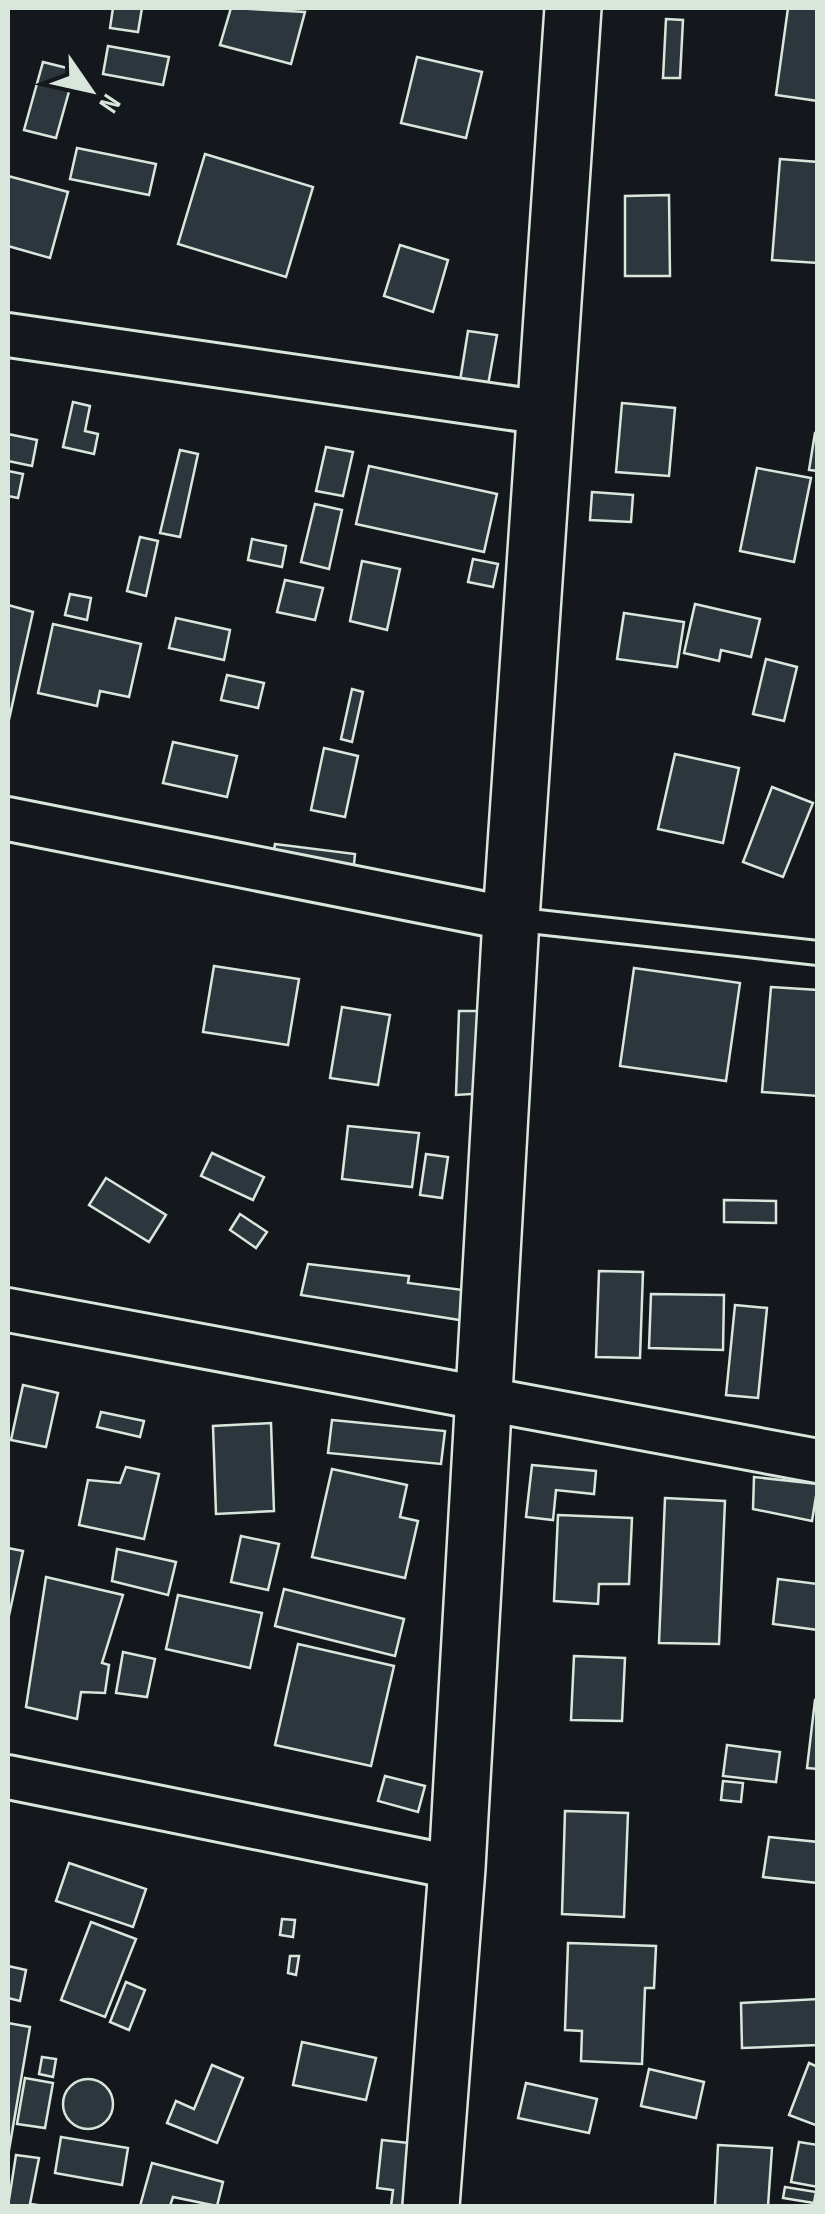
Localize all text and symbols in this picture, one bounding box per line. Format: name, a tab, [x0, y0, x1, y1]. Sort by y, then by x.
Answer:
north arrow	[40, 40, 140, 140]
text: N	[92, 88, 127, 119]

